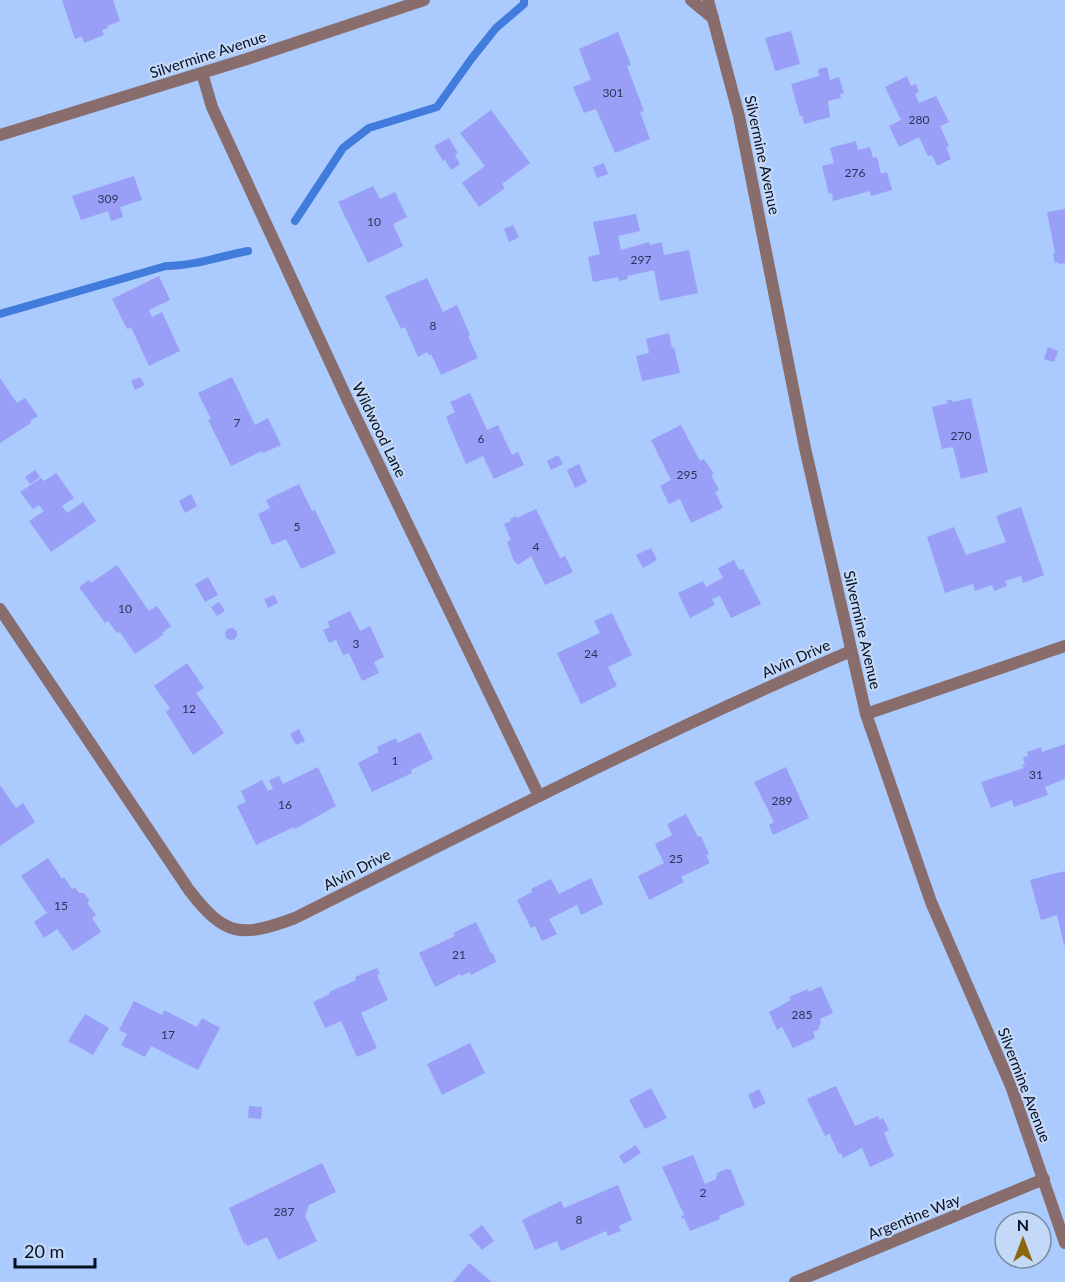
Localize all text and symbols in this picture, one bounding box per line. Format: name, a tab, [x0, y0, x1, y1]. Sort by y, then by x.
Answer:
street label: Silvermine Avenue	[147, 27, 268, 81]
house number: 301	[603, 85, 623, 100]
street label: Silvermine Avenue	[742, 94, 784, 216]
house number: 280	[909, 112, 929, 127]
house number: 276	[845, 165, 865, 180]
house number: 309	[98, 191, 118, 206]
house number: 10	[367, 214, 381, 229]
house number: 297	[631, 252, 651, 267]
house number: 8	[430, 318, 437, 333]
street label: Wildwood Lane	[349, 379, 411, 480]
house number: 7	[234, 415, 241, 430]
house number: 270	[951, 428, 971, 443]
house number: 6	[478, 431, 485, 446]
house number: 295	[677, 467, 697, 482]
house number: 5	[294, 519, 301, 534]
house number: 4	[533, 539, 540, 554]
street label: Silvermine Avenue	[841, 569, 885, 691]
house number: 10	[118, 601, 132, 616]
street label: Alvin Drive	[759, 635, 833, 681]
house number: 3	[353, 636, 360, 651]
house number: 24	[584, 646, 598, 661]
house number: 12	[182, 701, 196, 716]
house number: 1	[392, 753, 399, 768]
house number: 31	[1029, 767, 1043, 782]
house number: 289	[772, 793, 792, 808]
house number: 16	[278, 797, 292, 812]
street label: Alvin Drive	[320, 844, 393, 894]
house number: 25	[669, 851, 683, 866]
house number: 15	[54, 898, 68, 913]
house number: 21	[452, 947, 466, 962]
house number: 285	[792, 1007, 812, 1022]
street label: Silvermine Avenue	[995, 1025, 1055, 1145]
house number: 17	[161, 1027, 175, 1042]
house number: 2	[700, 1185, 707, 1200]
street label: Argentine Way	[865, 1189, 963, 1243]
house number: 287	[274, 1204, 294, 1219]
north arrow	[993, 1210, 1053, 1270]
house number: 8	[576, 1212, 583, 1227]
text: N	[1017, 1215, 1029, 1234]
scale bar	[15, 1231, 94, 1269]
text: 20 m	[24, 1240, 64, 1262]

